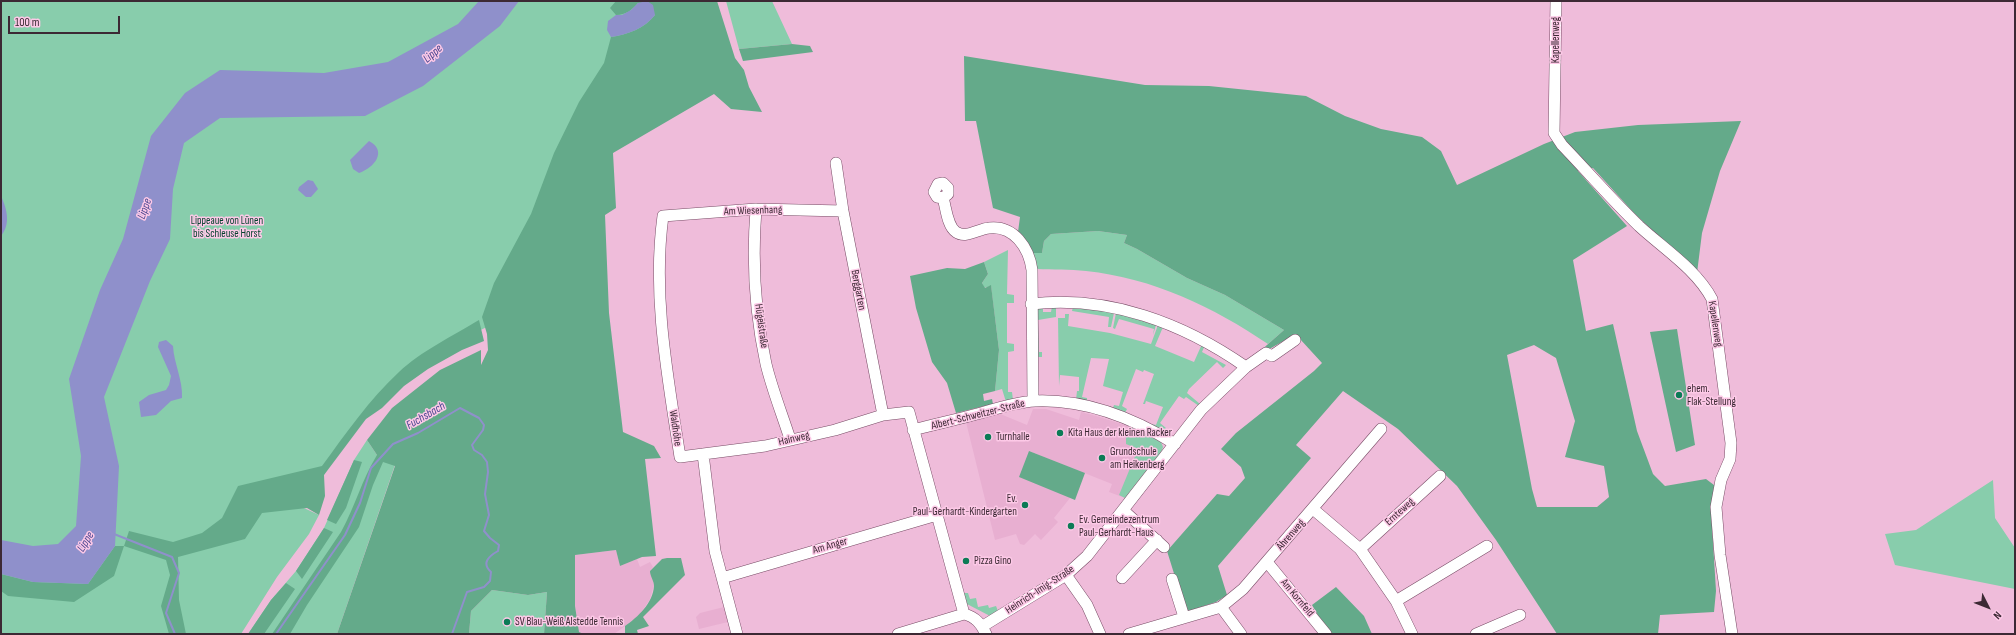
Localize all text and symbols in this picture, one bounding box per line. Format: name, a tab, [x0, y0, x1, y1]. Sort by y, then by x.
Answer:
scale bar	[10, 8, 122, 34]
text: 100 m	[15, 15, 40, 30]
street label: Kapellenweg	[1549, 17, 1563, 63]
water label: Lippe	[420, 42, 446, 66]
water label: Lippe	[135, 197, 155, 221]
street label: Am Wiesenhang	[724, 203, 782, 219]
park label: Lippeaue von Lünen bis Schleuse Horst	[191, 214, 263, 240]
street label: Berggarten	[848, 269, 868, 311]
street label: Kapellenweg	[1705, 300, 1725, 348]
street label: Hügelstraße	[751, 303, 771, 349]
place label: ehem. Flak-Stellung	[1687, 382, 1736, 408]
marker: ehem. Flak-Stellung	[1674, 390, 1684, 400]
street label: Albert-Schweitzer-Straße	[930, 397, 1026, 433]
water label: Fuchsbach	[404, 399, 448, 433]
street label: Waldhöhe	[666, 409, 684, 447]
place label: Kita Haus der kleinen Racker	[1068, 426, 1172, 440]
marker: Kita Haus der kleinen Racker	[1055, 428, 1065, 438]
street label: Hainweg	[777, 429, 811, 449]
place label: Turnhalle	[996, 430, 1030, 444]
marker: Turnhalle	[983, 432, 993, 442]
place label: Grundschule am Heikenberg	[1110, 445, 1164, 471]
marker: Grundschule am Heikenberg	[1097, 453, 1107, 463]
place label: Ev. Paul-Gerhardt-Kindergarten	[913, 492, 1017, 518]
street label: Ernteweg	[1383, 495, 1417, 529]
marker: Ev. Paul-Gerhardt-Kindergarten	[1020, 500, 1030, 510]
place label: Ev. Gemeindezentrum Paul-Gerhardt-Haus	[1079, 513, 1159, 539]
street label: Ährenweg	[1274, 517, 1308, 553]
marker: Ev. Gemeindezentrum Paul-Gerhardt-Haus	[1066, 521, 1076, 531]
water label: Lippe	[74, 529, 98, 555]
street label: Am Anger	[811, 535, 849, 557]
place label: Pizza Gino	[974, 554, 1011, 568]
marker: Pizza Gino	[961, 556, 971, 566]
street label: Heinrich-Imig-Straße	[1003, 563, 1077, 617]
street label: Am Kornfeld	[1278, 577, 1316, 619]
north arrow	[1968, 587, 2008, 627]
text: N	[1990, 609, 2004, 622]
place label: SV Blau-Weiß Alstedde Tennis	[515, 615, 623, 629]
marker: SV Blau-Weiß Alstedde Tennis	[502, 617, 512, 627]

